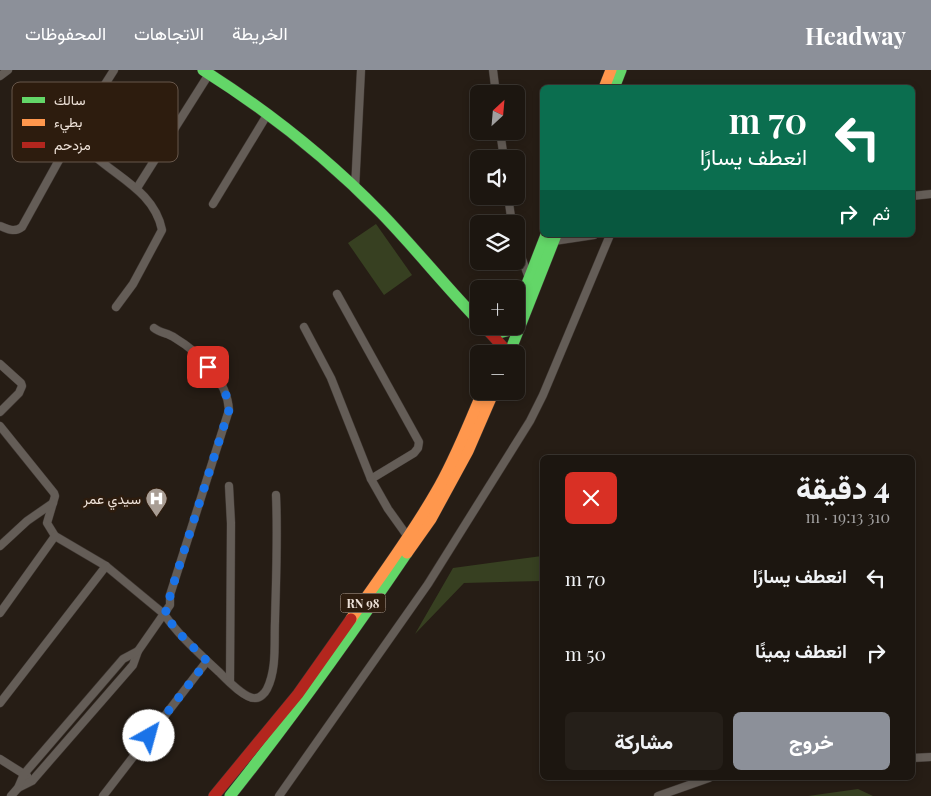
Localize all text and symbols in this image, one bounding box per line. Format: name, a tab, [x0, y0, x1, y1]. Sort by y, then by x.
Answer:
text: Headway	[805, 19, 906, 51]
text: المحفوظات	[25, 21, 106, 45]
text: الاتجاهات	[134, 21, 204, 45]
text: الخريطة	[232, 21, 288, 45]
legend	[12, 82, 178, 162]
north arrow	[470, 85, 525, 140]
map controls	[470, 85, 525, 400]
text: سالك	[54, 90, 85, 109]
text: 70 m	[729, 96, 807, 143]
icon: left	[825, 105, 890, 170]
text: بطيء	[54, 112, 82, 134]
text: مزدحم	[54, 135, 91, 154]
text: انعطف يسارًا	[700, 141, 807, 171]
button: sound	[470, 150, 525, 205]
text: ثم	[872, 199, 890, 225]
icon: right	[834, 200, 862, 228]
button: layers	[470, 215, 525, 270]
button: +	[470, 280, 525, 335]
button: −	[470, 345, 525, 400]
pin	[187, 346, 229, 388]
icon: arrive	[194, 353, 222, 381]
text: 4 دقيقة	[796, 467, 890, 507]
button: close	[565, 472, 617, 524]
hospital icon: سيدي عمر	[145, 486, 169, 517]
place label: سيدي عمر	[82, 489, 141, 511]
text: 310 m · 19:13	[806, 506, 890, 527]
text: انعطف يسارًا	[753, 562, 847, 588]
icon: left	[862, 564, 890, 592]
text: 70 m	[565, 565, 606, 591]
road number: RN 98	[340, 594, 386, 612]
text: انعطف يمينًا	[755, 637, 847, 663]
icon: right	[862, 639, 890, 667]
text: 50 m	[565, 640, 606, 666]
position arrow	[122, 709, 174, 761]
button: مشاركة	[565, 712, 723, 770]
button: خروج	[733, 712, 890, 770]

